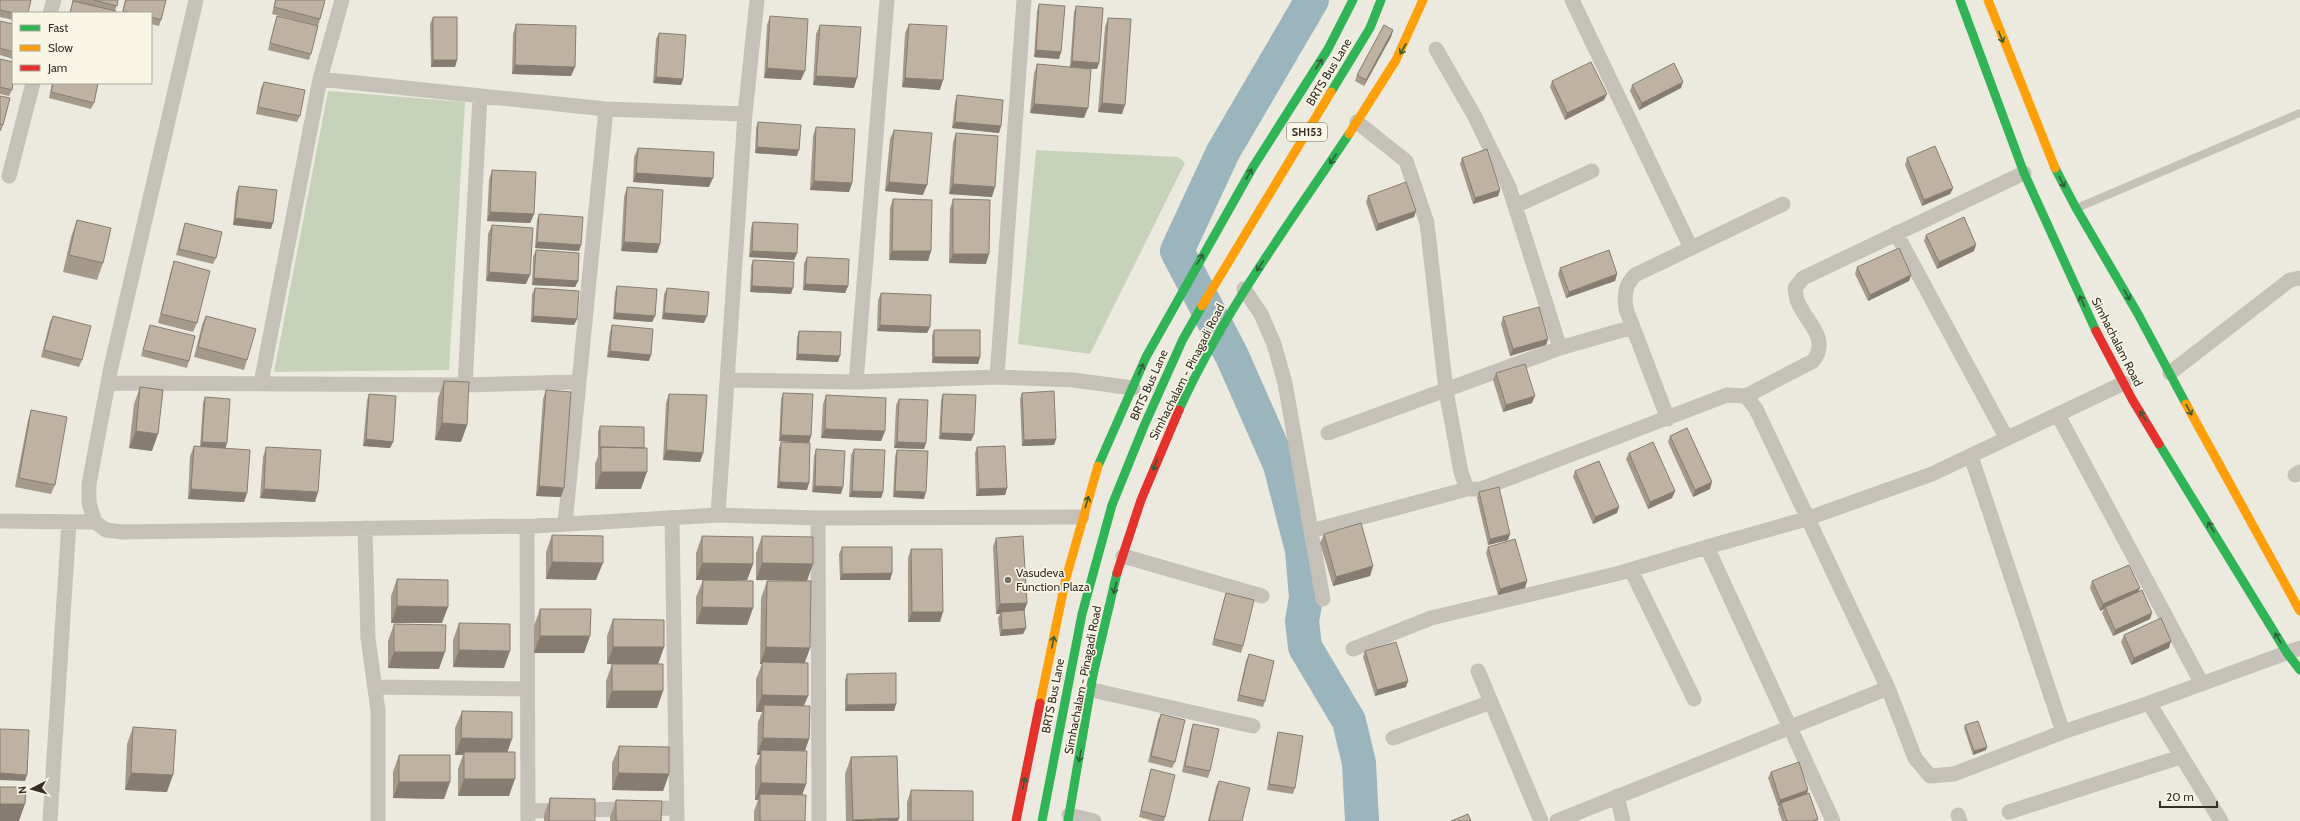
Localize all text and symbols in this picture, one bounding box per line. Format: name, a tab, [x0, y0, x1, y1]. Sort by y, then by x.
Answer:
legend	[12, 12, 152, 84]
text: Fast	[48, 20, 68, 35]
one-way arrow	[1998, 30, 2006, 42]
street label: BRTS Bus Lane	[1303, 35, 1355, 108]
text: Slow	[48, 40, 73, 55]
one-way arrow	[1399, 43, 1406, 55]
one-way arrow	[1315, 59, 1323, 70]
text: Jam	[47, 60, 67, 75]
road number: SH153	[1287, 123, 1327, 141]
one-way arrow	[1329, 153, 1338, 164]
one-way arrow	[1246, 168, 1254, 180]
one-way arrow	[2059, 176, 2067, 188]
one-way arrow	[1197, 254, 1205, 266]
one-way arrow	[1256, 260, 1264, 271]
one-way arrow	[2124, 289, 2132, 301]
one-way arrow	[2078, 295, 2085, 307]
street label: Simhachalam Road	[2089, 295, 2146, 389]
street label: Simhachalam - Pinagadi Road	[1146, 301, 1228, 442]
street label: BRTS Bus Lane	[1126, 347, 1171, 423]
one-way arrow	[1138, 363, 1145, 375]
one-way arrow	[2185, 403, 2193, 415]
one-way arrow	[2138, 410, 2146, 422]
one-way arrow	[1150, 458, 1158, 470]
one-way arrow	[1084, 496, 1091, 509]
one-way arrow	[2206, 521, 2215, 532]
place label: Vasudeva Function Plaza	[1016, 565, 1090, 594]
marker: Vasudeva Function Plaza	[1003, 575, 1013, 585]
one-way arrow	[1110, 581, 1118, 594]
street label: Simhachalam - Pinagadi Road	[1061, 604, 1104, 755]
one-way arrow	[2274, 633, 2282, 644]
one-way arrow	[1049, 636, 1057, 649]
street label: BRTS Bus Lane	[1038, 657, 1067, 735]
one-way arrow	[1075, 749, 1083, 762]
north arrow	[12, 769, 52, 809]
one-way arrow	[1020, 777, 1028, 790]
scale bar	[2160, 783, 2217, 809]
text: N	[15, 785, 29, 795]
text: 20 m	[2166, 789, 2194, 804]

